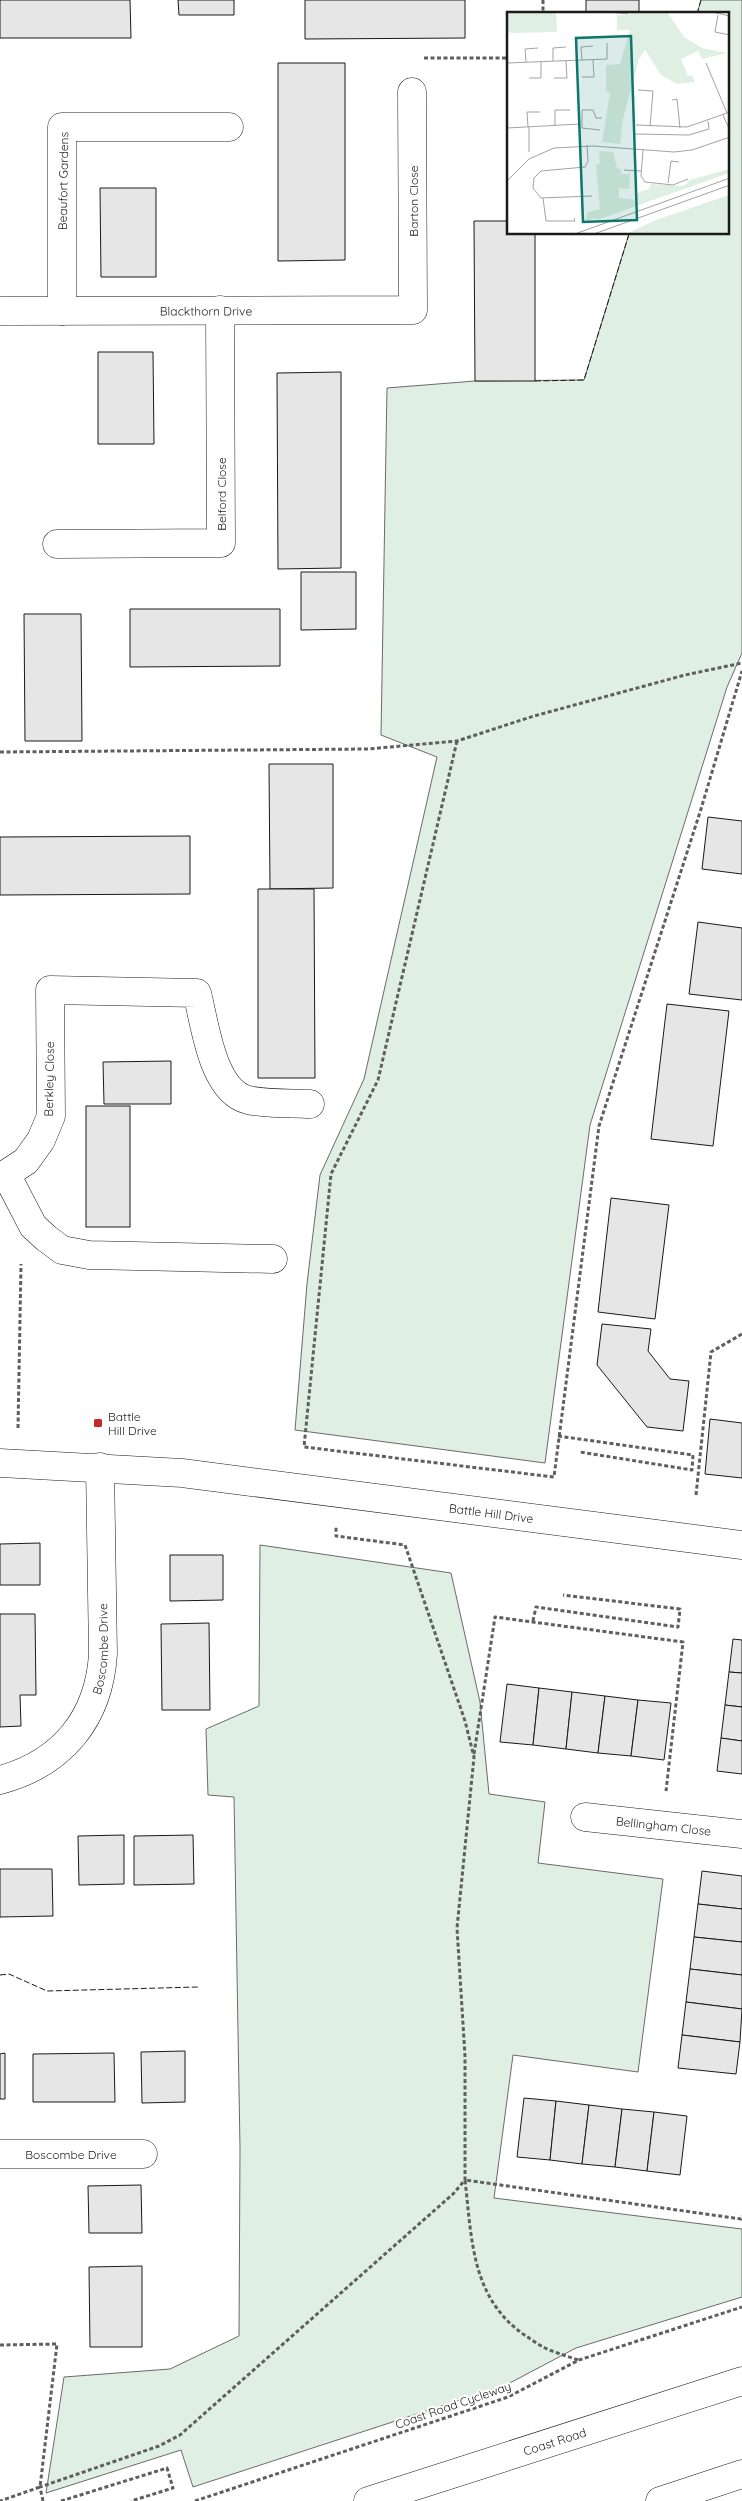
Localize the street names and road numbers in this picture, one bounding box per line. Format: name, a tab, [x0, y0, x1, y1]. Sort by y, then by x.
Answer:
street label: Beaufort Gardens	[55, 131, 71, 230]
street label: Barton Close	[406, 165, 421, 237]
street label: Blackthorn Drive	[160, 303, 252, 318]
street label: Belford Close	[214, 457, 229, 531]
street label: Berkley Close	[41, 1041, 57, 1117]
street label: Battle Hill Drive	[448, 1500, 534, 1526]
street label: Boscombe Drive	[88, 1603, 111, 1696]
street label: Bellingham Close	[615, 1813, 712, 1838]
street label: Boscombe Drive	[25, 2147, 117, 2162]
street label: Coast Road Cycleway	[393, 2378, 513, 2432]
street label: Coast Road	[521, 2424, 588, 2458]

